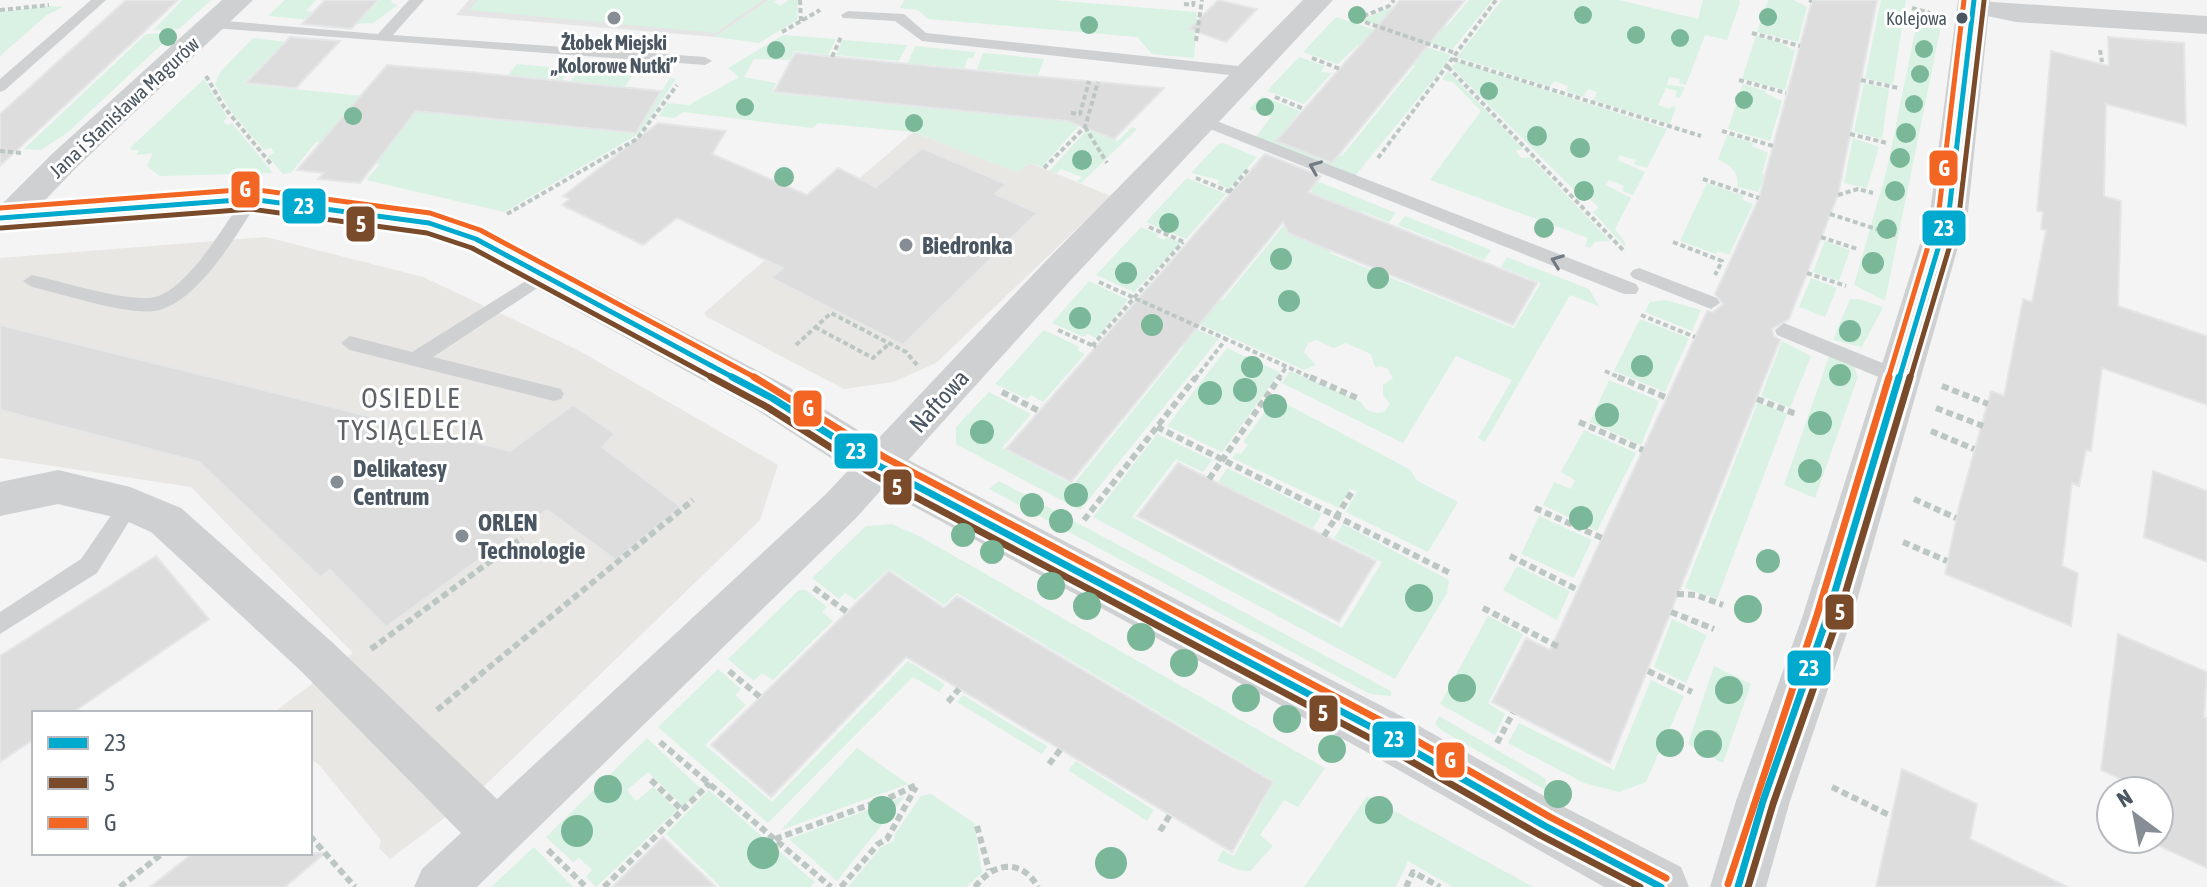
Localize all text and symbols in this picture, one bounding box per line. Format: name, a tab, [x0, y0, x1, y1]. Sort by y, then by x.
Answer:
place label: Kolejowa	[1886, 8, 1947, 29]
marker: Żłobek Miejski „Kolorowe Nutki”	[605, 9, 623, 27]
marker: Kolejowa	[1954, 10, 1970, 26]
place label: Żłobek Miejski „Kolorowe Nutki”	[550, 31, 677, 77]
street label: Jana i Stanisława Magurów	[44, 32, 204, 182]
line badge: G	[1928, 149, 1959, 187]
text: G	[1938, 155, 1950, 181]
one-way arrow	[1309, 160, 1323, 177]
line badge: G	[230, 170, 261, 209]
text: G	[239, 176, 251, 202]
line badge: 23	[281, 187, 327, 225]
text: 23	[294, 193, 314, 219]
line badge: 5	[345, 205, 376, 243]
line badge: 23	[1921, 209, 1967, 247]
text: 5	[356, 211, 366, 237]
text: 23	[1934, 215, 1954, 241]
place label: Biedronka	[922, 232, 1013, 259]
marker: Biedronka	[897, 236, 915, 254]
one-way arrow	[1551, 254, 1565, 271]
street label: Naftowa	[904, 364, 974, 438]
district label: OSIEDLE TYSIĄCLECIA	[337, 382, 485, 446]
line badge: G	[792, 389, 823, 428]
text: G	[802, 395, 814, 421]
line badge: 23	[833, 432, 879, 470]
text: 23	[846, 438, 866, 464]
place label: Delikatesy Centrum	[353, 455, 447, 510]
line badge: 5	[882, 468, 913, 506]
marker: Delikatesy Centrum	[328, 473, 346, 491]
text: 5	[892, 474, 902, 500]
place label: ORLEN Technologie	[478, 509, 586, 564]
marker: ORLEN Technologie	[453, 527, 471, 545]
line badge: 5	[1824, 593, 1855, 631]
text: 5	[1835, 599, 1845, 625]
line badge: 23	[1786, 649, 1832, 687]
text: 23	[1799, 655, 1819, 681]
line badge: 5	[1308, 694, 1339, 733]
text: 5	[1318, 700, 1328, 726]
legend	[32, 711, 312, 855]
line badge: 23	[1371, 720, 1417, 759]
text: 23	[1384, 726, 1404, 752]
text: 23	[104, 729, 127, 756]
line badge: G	[1435, 741, 1466, 779]
text: G	[1444, 747, 1456, 773]
text: 5	[104, 769, 115, 796]
north arrow	[2095, 775, 2175, 855]
text: N	[2112, 784, 2137, 813]
text: G	[104, 809, 117, 836]

